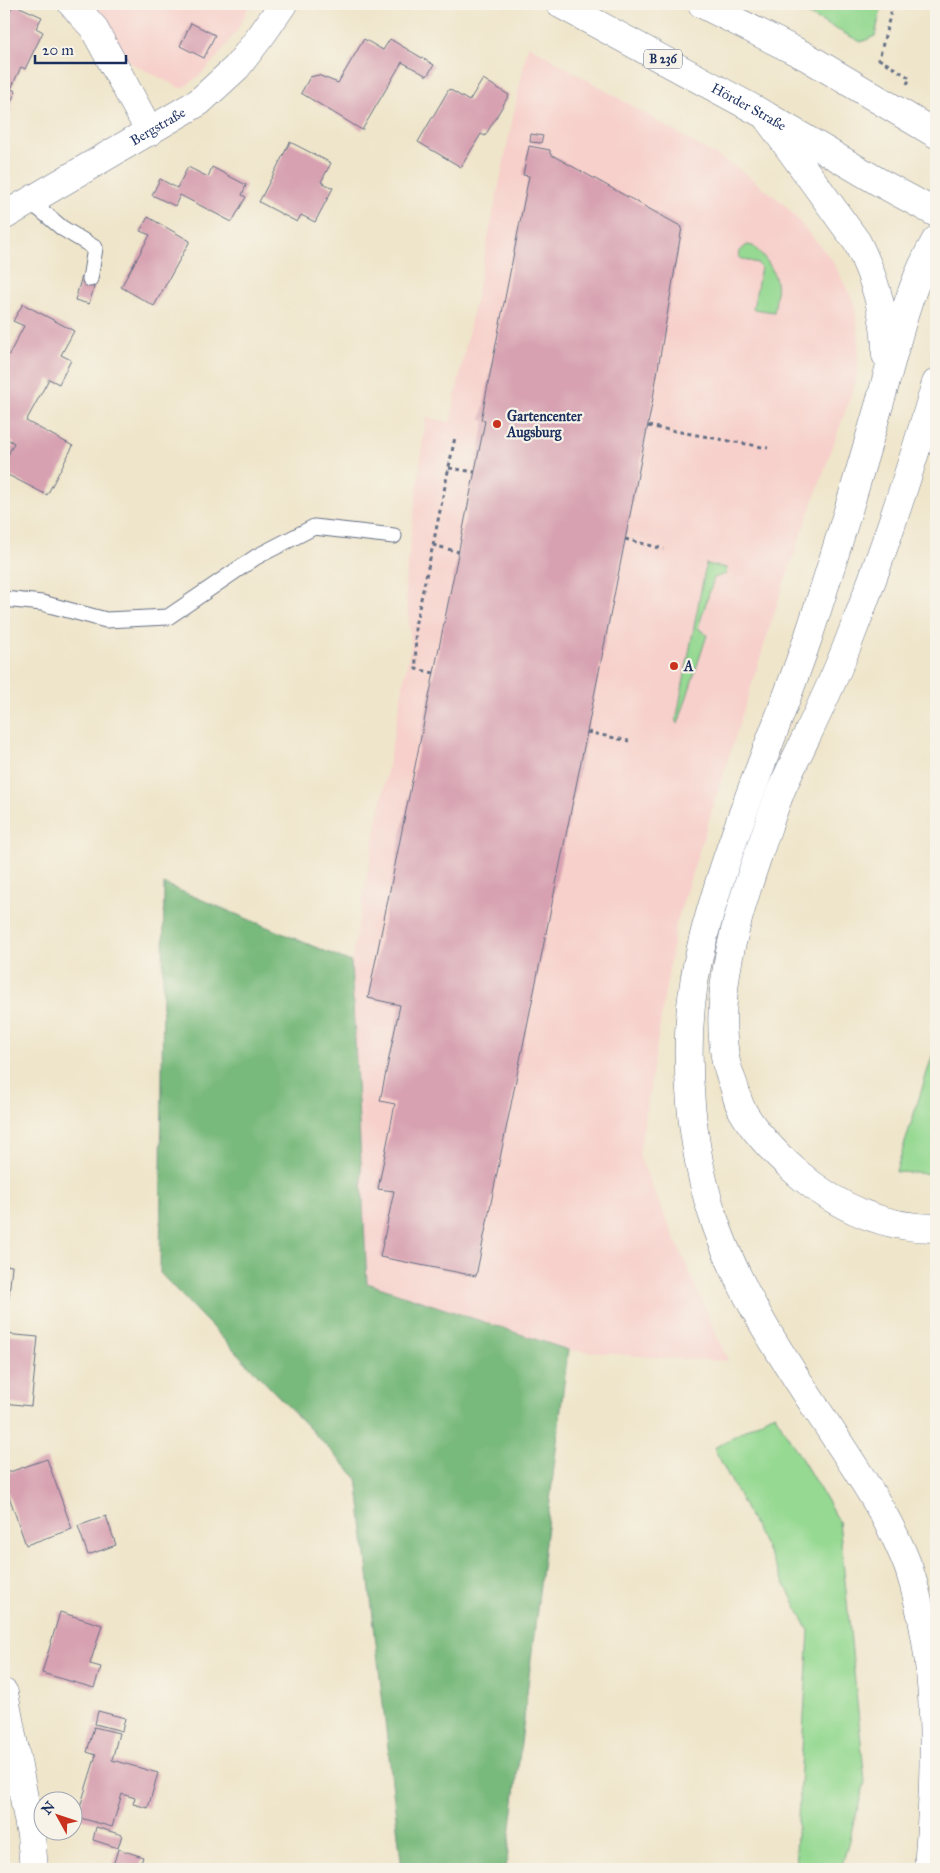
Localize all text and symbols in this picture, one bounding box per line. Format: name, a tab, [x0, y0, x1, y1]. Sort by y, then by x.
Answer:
scale bar	[35, 32, 126, 64]
text: 20 m	[42, 41, 74, 59]
road number: B 236	[644, 50, 682, 68]
street label: Hörder Straße	[708, 80, 789, 135]
street label: Bergstraße	[127, 104, 189, 149]
place label: Gartencenter Augsburg	[506, 408, 583, 442]
marker: Gartencenter Augsburg	[491, 418, 503, 430]
place label: A	[683, 658, 694, 675]
marker: A	[668, 660, 680, 672]
north arrow	[32, 1790, 82, 1840]
text: N	[38, 1798, 59, 1818]

